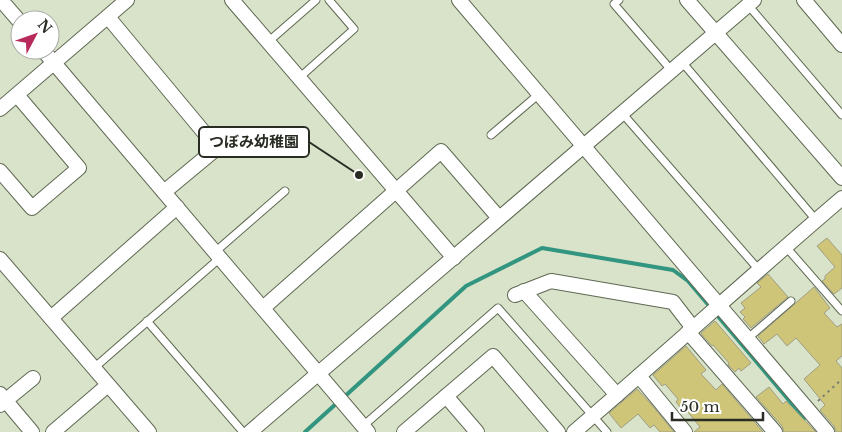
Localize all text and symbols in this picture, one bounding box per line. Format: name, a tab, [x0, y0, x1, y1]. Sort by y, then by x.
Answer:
north arrow	[10, 10, 60, 60]
text: N	[34, 16, 56, 37]
callout: つぼみ幼稚園	[199, 127, 309, 157]
text: つぼみ幼稚園	[209, 132, 299, 151]
scale bar	[672, 390, 763, 422]
text: 50 m	[680, 397, 720, 416]

